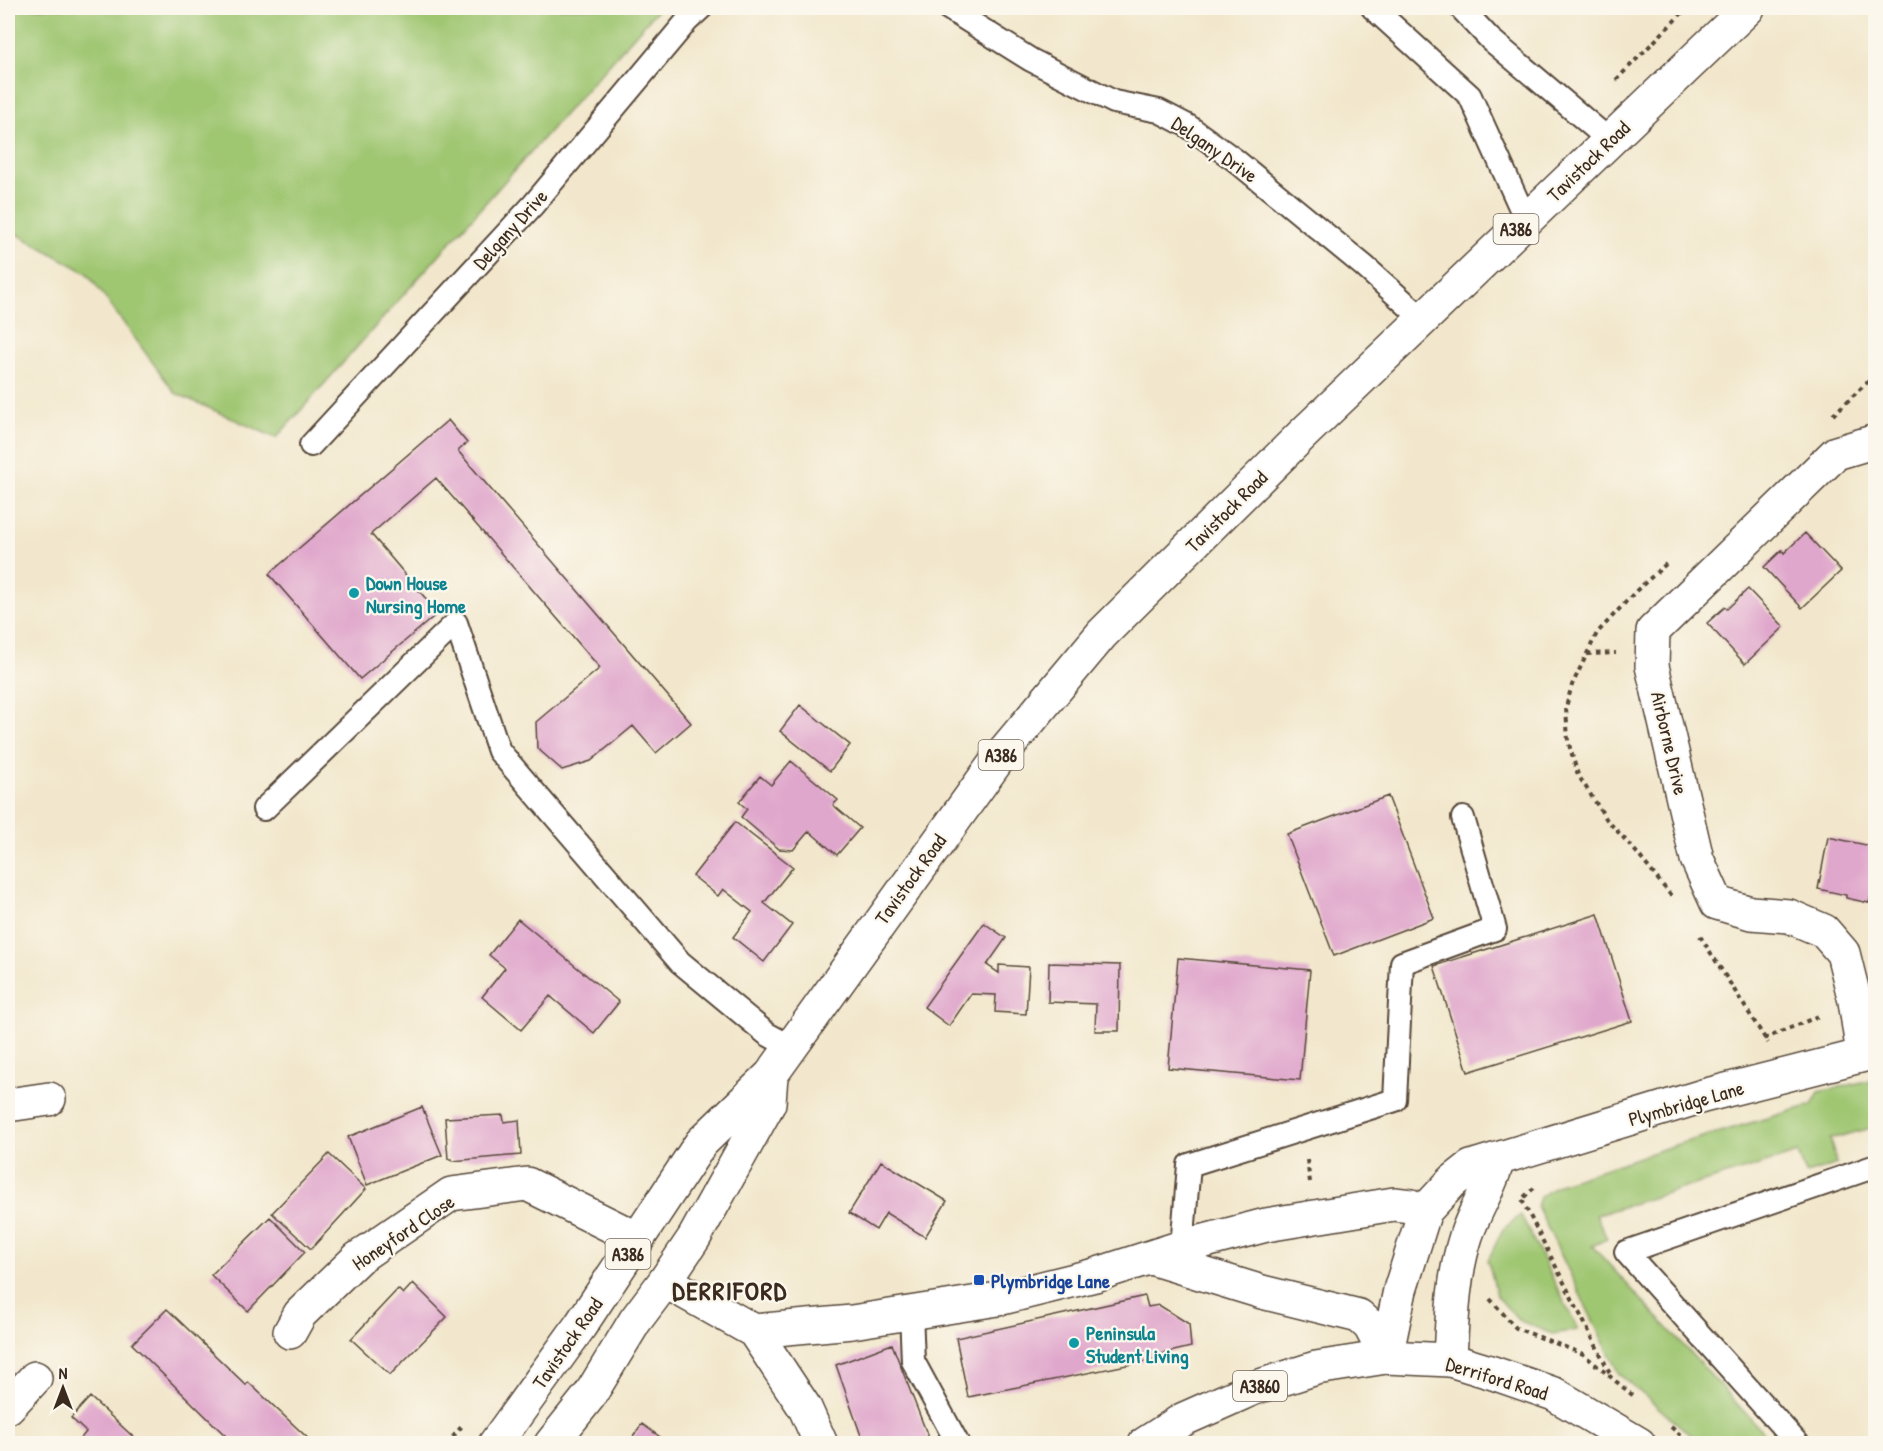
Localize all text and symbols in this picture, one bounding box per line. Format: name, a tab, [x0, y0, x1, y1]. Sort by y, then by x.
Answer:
street label: Delgany Drive	[1167, 109, 1263, 189]
street label: Tavistock Road	[1541, 114, 1636, 207]
street label: Delgany Drive	[467, 183, 553, 275]
road number: A386	[1494, 214, 1538, 244]
street label: Tavistock Road	[1179, 464, 1273, 558]
place label: Down House Nursing Home	[366, 569, 466, 620]
marker: Down House Nursing Home	[347, 586, 361, 600]
street label: Airborne Drive	[1645, 689, 1695, 797]
road number: A386	[978, 740, 1024, 770]
street label: Tavistock Road	[868, 828, 952, 930]
street label: Plymbridge Lane	[1625, 1074, 1747, 1132]
street label: Honeyford Close	[346, 1188, 460, 1276]
road number: A386	[606, 1239, 650, 1269]
place label: Plymbridge Lane	[991, 1267, 1110, 1295]
district label: DERRIFORD	[672, 1273, 788, 1308]
marker: Plymbridge Lane	[972, 1273, 986, 1287]
street label: Tavistock Road	[526, 1292, 609, 1394]
place label: Peninsula Student Living	[1086, 1319, 1189, 1370]
marker: Peninsula Student Living	[1067, 1336, 1081, 1350]
street label: Derriford Road	[1443, 1350, 1552, 1406]
north arrow	[33, 1358, 93, 1418]
text: N	[59, 1362, 68, 1384]
road number: A3860	[1233, 1371, 1287, 1401]

